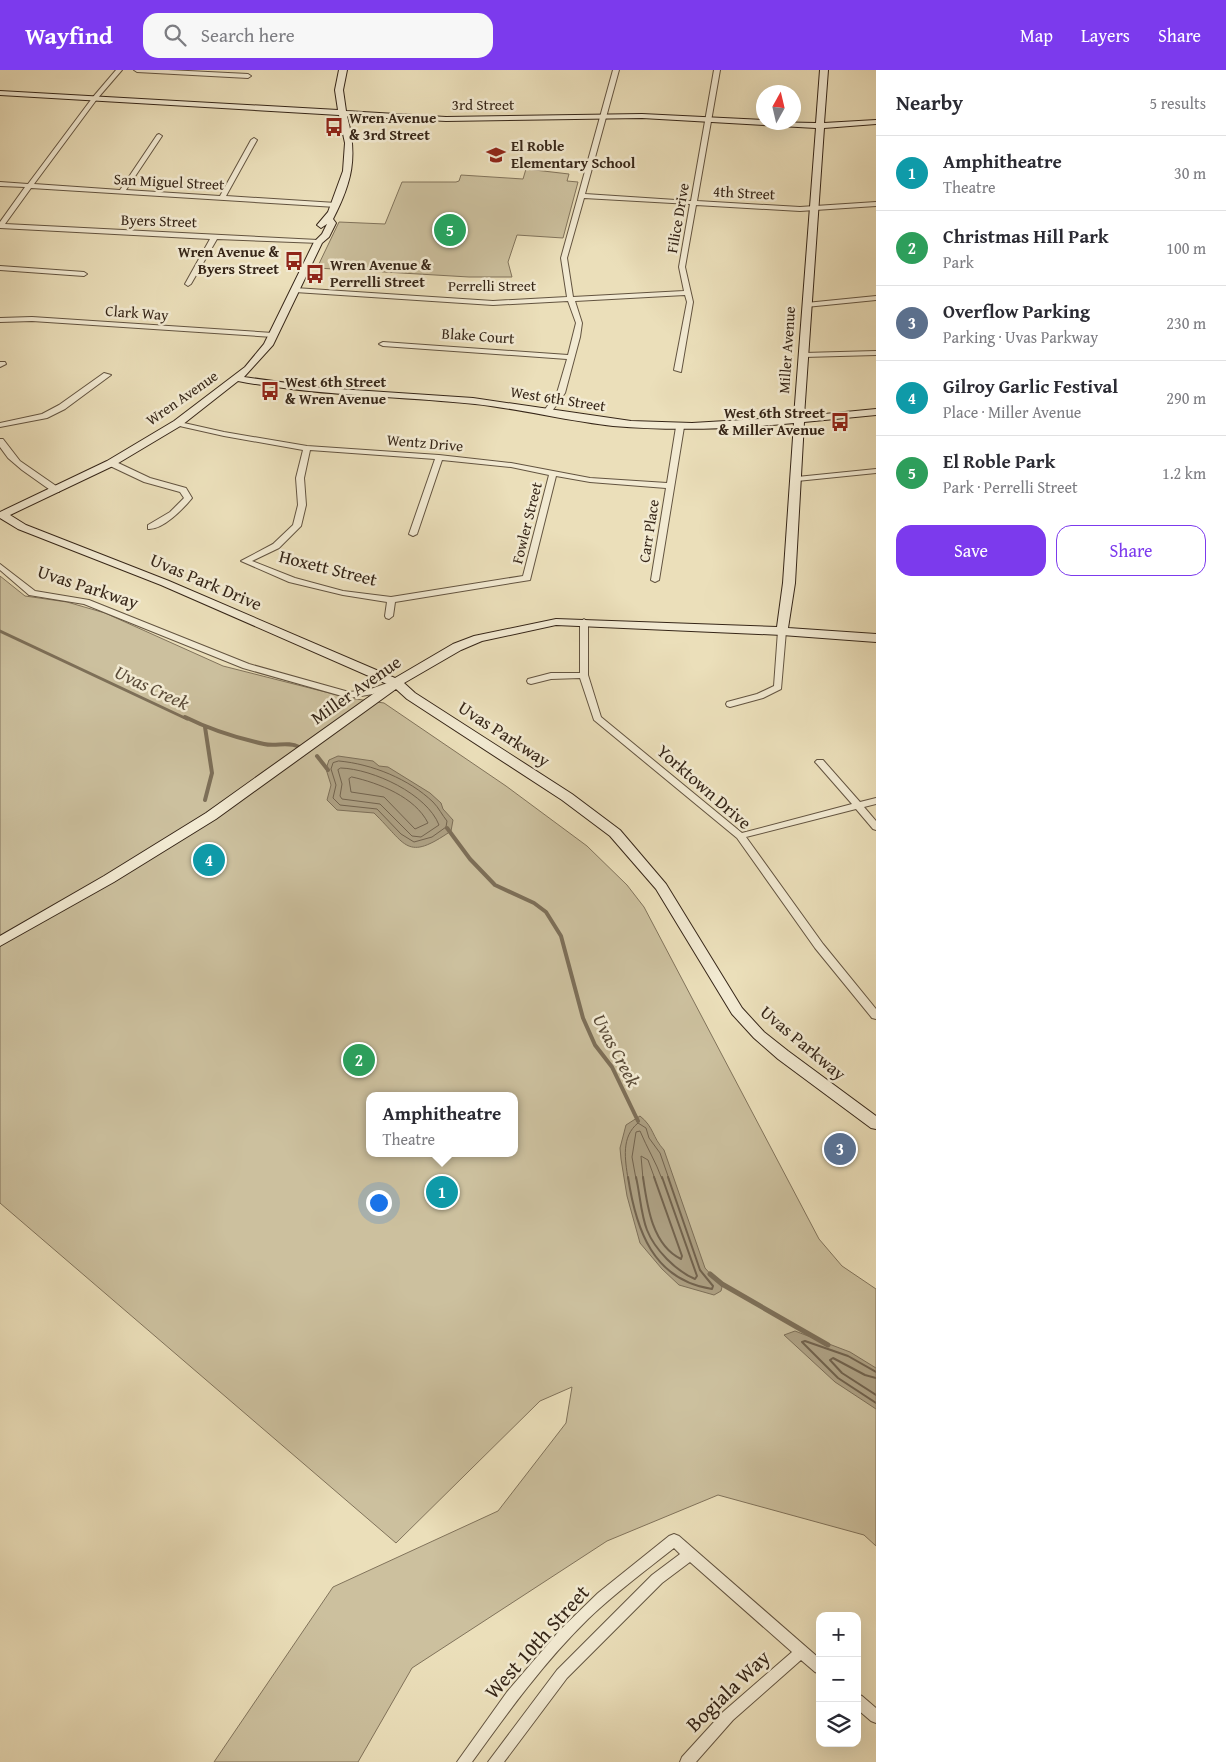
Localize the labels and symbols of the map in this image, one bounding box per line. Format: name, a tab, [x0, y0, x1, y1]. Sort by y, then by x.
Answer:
north arrow	[756, 85, 801, 130]
street label: 3rd Street	[452, 94, 515, 115]
place label: Wren Avenue & 3rd Street	[349, 107, 436, 145]
bus stop icon: Wren Avenue & 3rd Street	[323, 116, 345, 138]
place label: El Roble Elementary School	[511, 135, 636, 173]
school or university icon: El Roble Elementary School	[485, 144, 507, 166]
street label: San Miguel Street	[113, 168, 226, 195]
street label: 4th Street	[712, 180, 776, 205]
street label: Filice Drive	[661, 181, 694, 255]
street label: Byers Street	[121, 209, 198, 232]
pin: 5	[434, 211, 466, 249]
place label: Wren Avenue & Byers Street	[178, 241, 279, 279]
bus stop icon: Wren Avenue & Byers Street	[283, 250, 305, 272]
place label: Wren Avenue & Perrelli Street	[330, 254, 432, 292]
bus stop icon: Wren Avenue & Perrelli Street	[304, 263, 326, 285]
street label: Perrelli Street	[448, 275, 537, 296]
street label: Clark Way	[105, 300, 170, 325]
street label: Miller Avenue	[773, 306, 800, 394]
street label: Blake Court	[441, 322, 516, 349]
street label: Wren Avenue	[141, 365, 222, 430]
place label: West 6th Street & Wren Avenue	[285, 371, 387, 409]
bus stop icon: West 6th Street & Wren Avenue	[259, 380, 281, 402]
street label: West 6th Street	[509, 381, 608, 416]
place label: West 6th Street & Miller Avenue	[718, 402, 825, 440]
bus stop icon: West 6th Street & Miller Avenue	[829, 411, 851, 433]
street label: Wentz Drive	[386, 429, 464, 456]
street label: Fowler Street	[506, 479, 547, 566]
street label: Carr Place	[633, 498, 664, 564]
street label: Hoxett Street	[276, 542, 381, 593]
street label: Uvas Park Drive	[146, 546, 266, 617]
street label: Uvas Parkway	[34, 557, 142, 616]
street label: Miller Avenue	[305, 648, 406, 731]
water label: Uvas Creek	[110, 658, 194, 717]
street label: Uvas Parkway	[453, 694, 556, 773]
street label: Yorktown Drive	[651, 738, 758, 836]
pin: 4	[193, 841, 225, 879]
street label: Uvas Parkway	[754, 999, 852, 1087]
water label: Uvas Creek	[586, 1008, 648, 1092]
pin: 2	[343, 1041, 375, 1079]
pin: 3	[824, 1130, 856, 1168]
pin: 1	[426, 1173, 458, 1211]
your location	[366, 1190, 392, 1216]
street label: West 10th Street	[477, 1577, 597, 1706]
street label: Bogiala Way	[678, 1642, 777, 1739]

